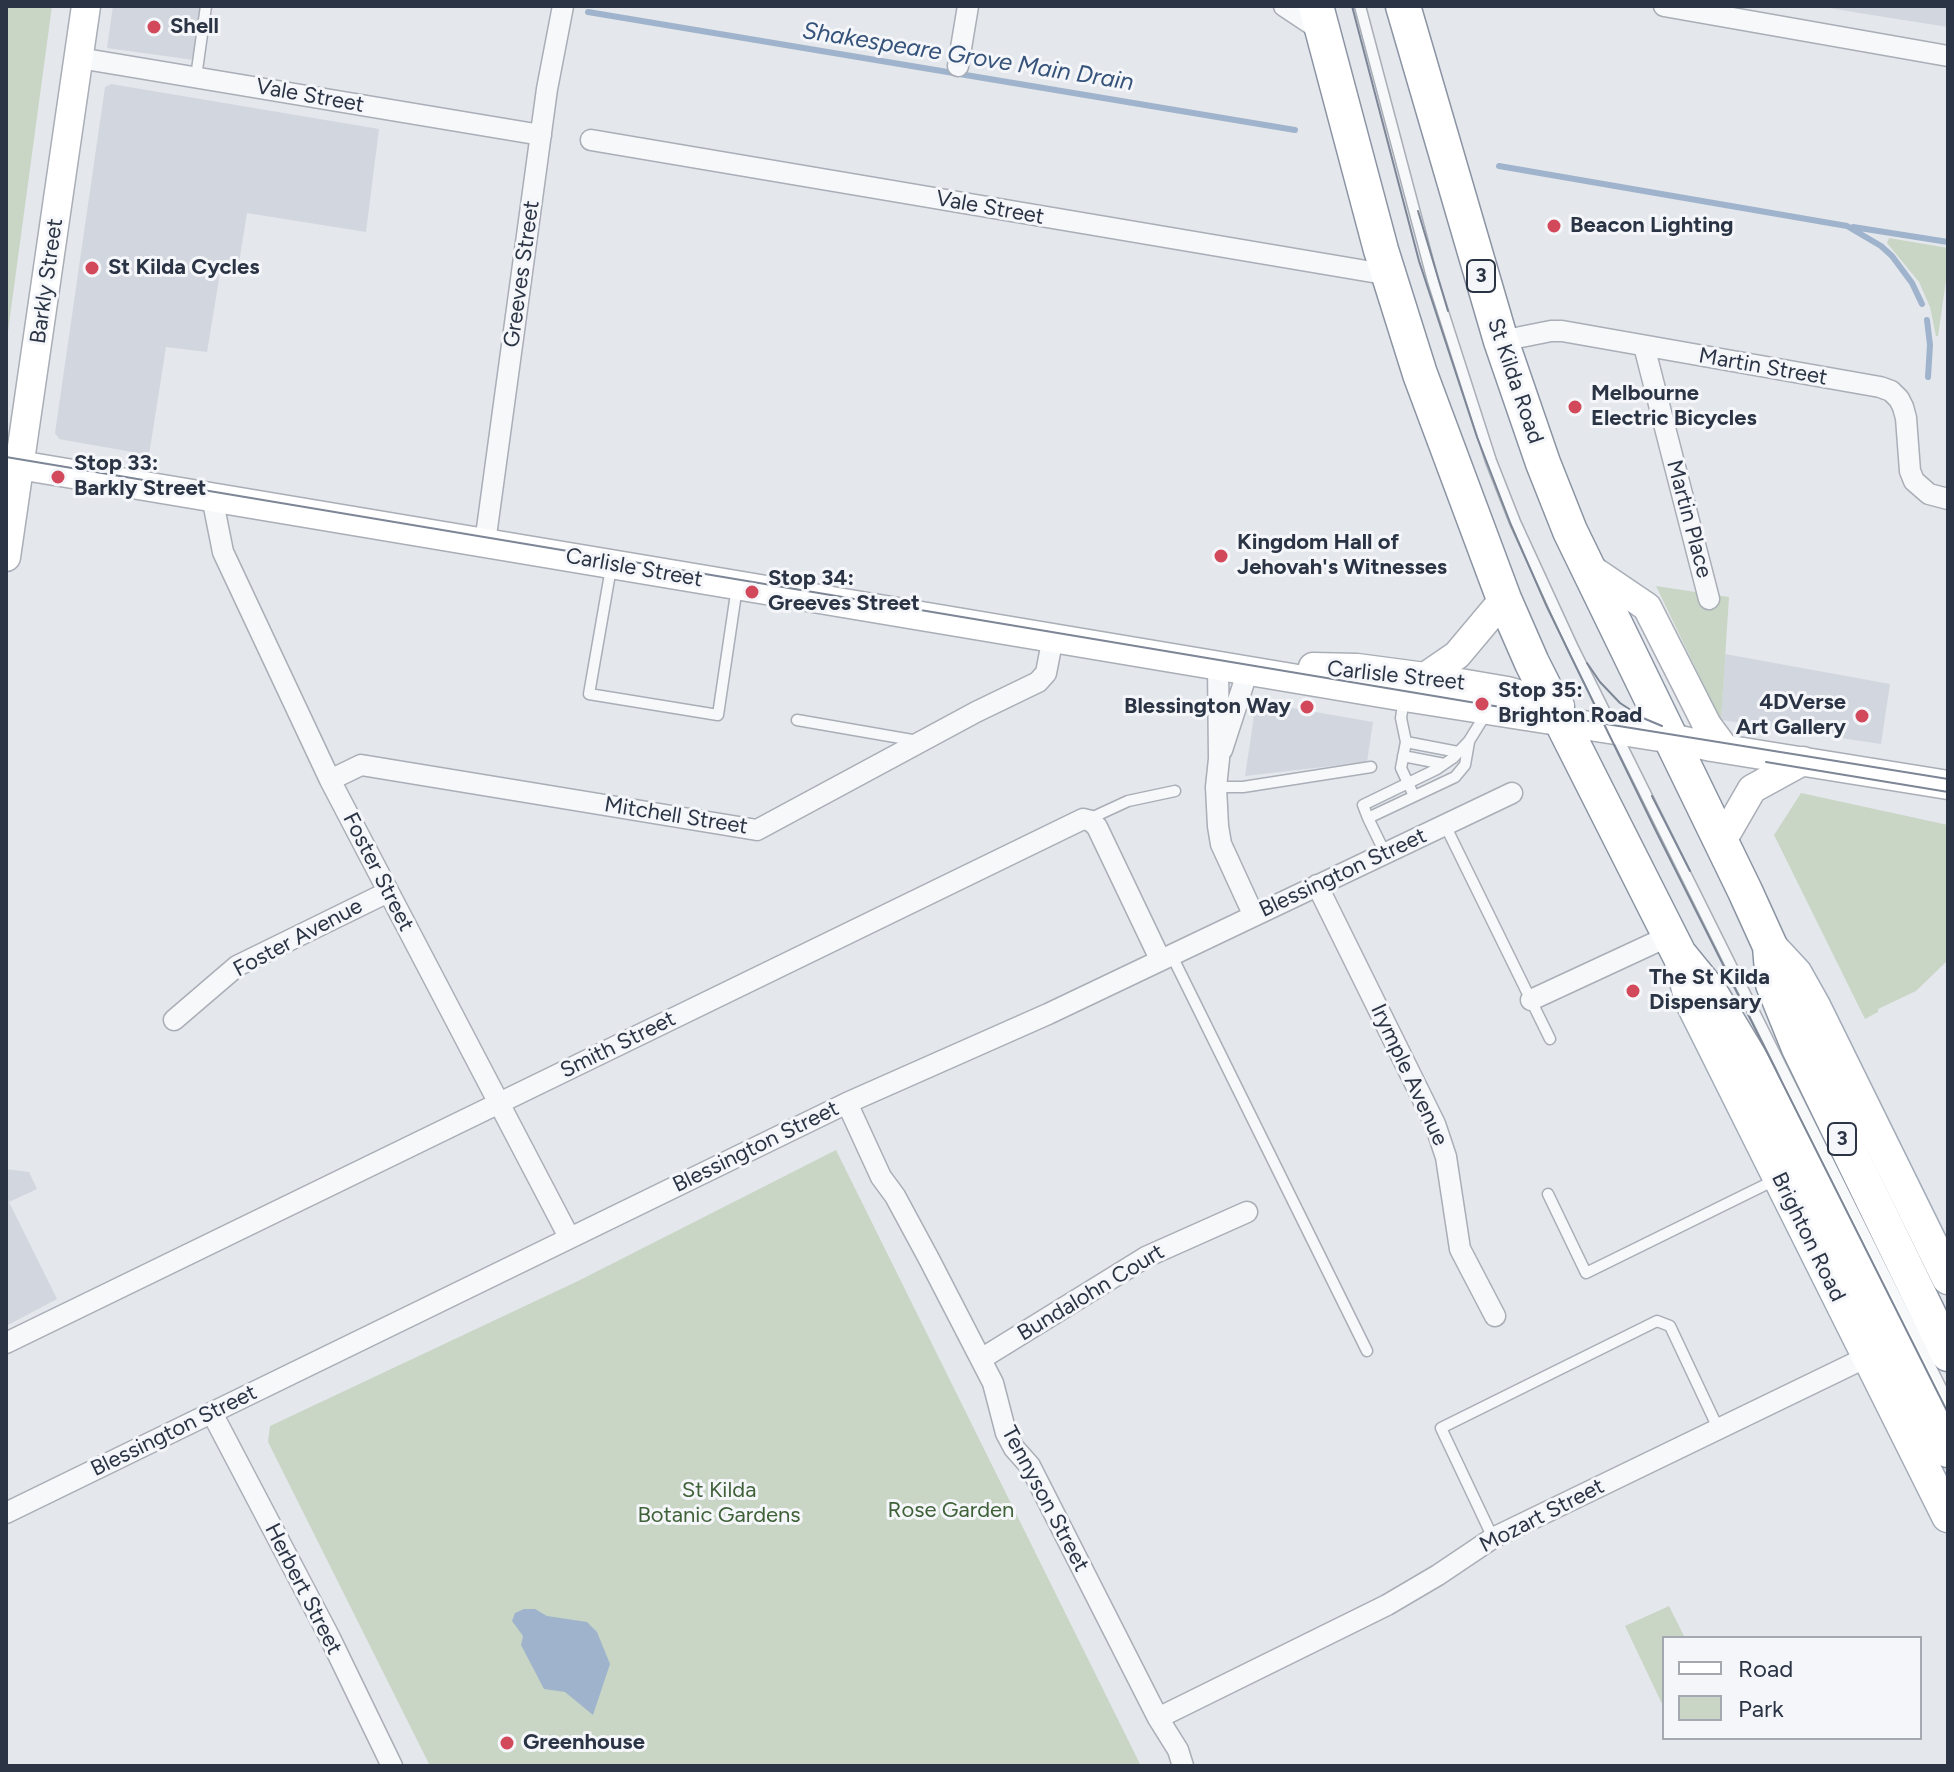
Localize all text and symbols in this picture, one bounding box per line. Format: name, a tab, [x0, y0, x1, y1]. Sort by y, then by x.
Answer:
place label: Shell	[170, 14, 219, 40]
water label: Shakespeare Grove Main Drain	[800, 17, 1136, 97]
marker: Shell	[145, 18, 163, 36]
street label: Vale Street	[254, 73, 366, 119]
street label: Vale Street	[934, 185, 1046, 231]
street label: Greeves Street	[499, 199, 545, 349]
place label: Beacon Lighting	[1570, 213, 1734, 239]
street label: Barkly Street	[25, 217, 69, 345]
marker: Beacon Lighting	[1545, 217, 1563, 235]
place label: St Kilda Cycles	[108, 255, 259, 281]
marker: St Kilda Cycles	[83, 259, 101, 277]
road number: 3	[1467, 260, 1495, 292]
street label: St Kilda Road	[1481, 315, 1549, 447]
street label: Martin Street	[1697, 343, 1829, 391]
place label: Melbourne Electric Bicycles	[1591, 381, 1757, 432]
marker: Melbourne Electric Bicycles	[1566, 398, 1584, 416]
place label: Stop 33: Barkly Street	[74, 451, 206, 502]
street label: Martin Place	[1661, 457, 1717, 581]
marker: Stop 33: Barkly Street	[49, 468, 67, 486]
place label: Kingdom Hall of Jehovah's Witnesses	[1237, 530, 1447, 582]
street label: Carlisle Street	[563, 543, 705, 593]
marker: Kingdom Hall of Jehovah's Witnesses	[1212, 547, 1230, 565]
place label: Stop 34: Greeves Street	[768, 566, 920, 618]
marker: Stop 34: Greeves Street	[743, 583, 761, 601]
street label: Carlisle Street	[1326, 656, 1466, 696]
place label: Stop 35: Brighton Road	[1498, 678, 1642, 730]
place label: 4DVerse Art Gallery	[1736, 690, 1846, 742]
place label: Blessington Way	[1124, 694, 1291, 720]
marker: Stop 35: Brighton Road	[1473, 695, 1491, 713]
marker: Blessington Way	[1298, 698, 1316, 716]
marker: 4DVerse Art Gallery	[1853, 707, 1871, 725]
street label: Mitchell Street	[602, 792, 750, 840]
street label: Foster Street	[337, 808, 419, 936]
street label: Blessington Street	[1255, 823, 1431, 923]
street label: Foster Avenue	[229, 893, 367, 983]
place label: The St Kilda Dispensary	[1649, 965, 1770, 1016]
marker: The St Kilda Dispensary	[1624, 982, 1642, 1000]
street label: Irymple Avenue	[1365, 1000, 1453, 1150]
street label: Smith Street	[556, 1006, 680, 1084]
street label: Blessington Street	[669, 1095, 843, 1199]
road number: 3	[1828, 1123, 1856, 1155]
street label: Brighton Road	[1765, 1168, 1851, 1306]
street label: Bundalohn Court	[1013, 1239, 1169, 1347]
street label: Blessington Street	[87, 1379, 261, 1483]
street label: Tennyson Street	[996, 1422, 1094, 1576]
street label: Mozart Street	[1475, 1473, 1609, 1559]
park label: St Kilda Botanic Gardens	[637, 1478, 801, 1530]
park label: Rose Garden	[888, 1498, 1014, 1524]
street label: Herbert Street	[259, 1519, 347, 1659]
legend	[1662, 1636, 1922, 1740]
text: Road	[1738, 1654, 1793, 1683]
text: Park	[1738, 1694, 1784, 1723]
place label: Greenhouse	[523, 1730, 645, 1756]
marker: Greenhouse	[498, 1734, 516, 1752]

